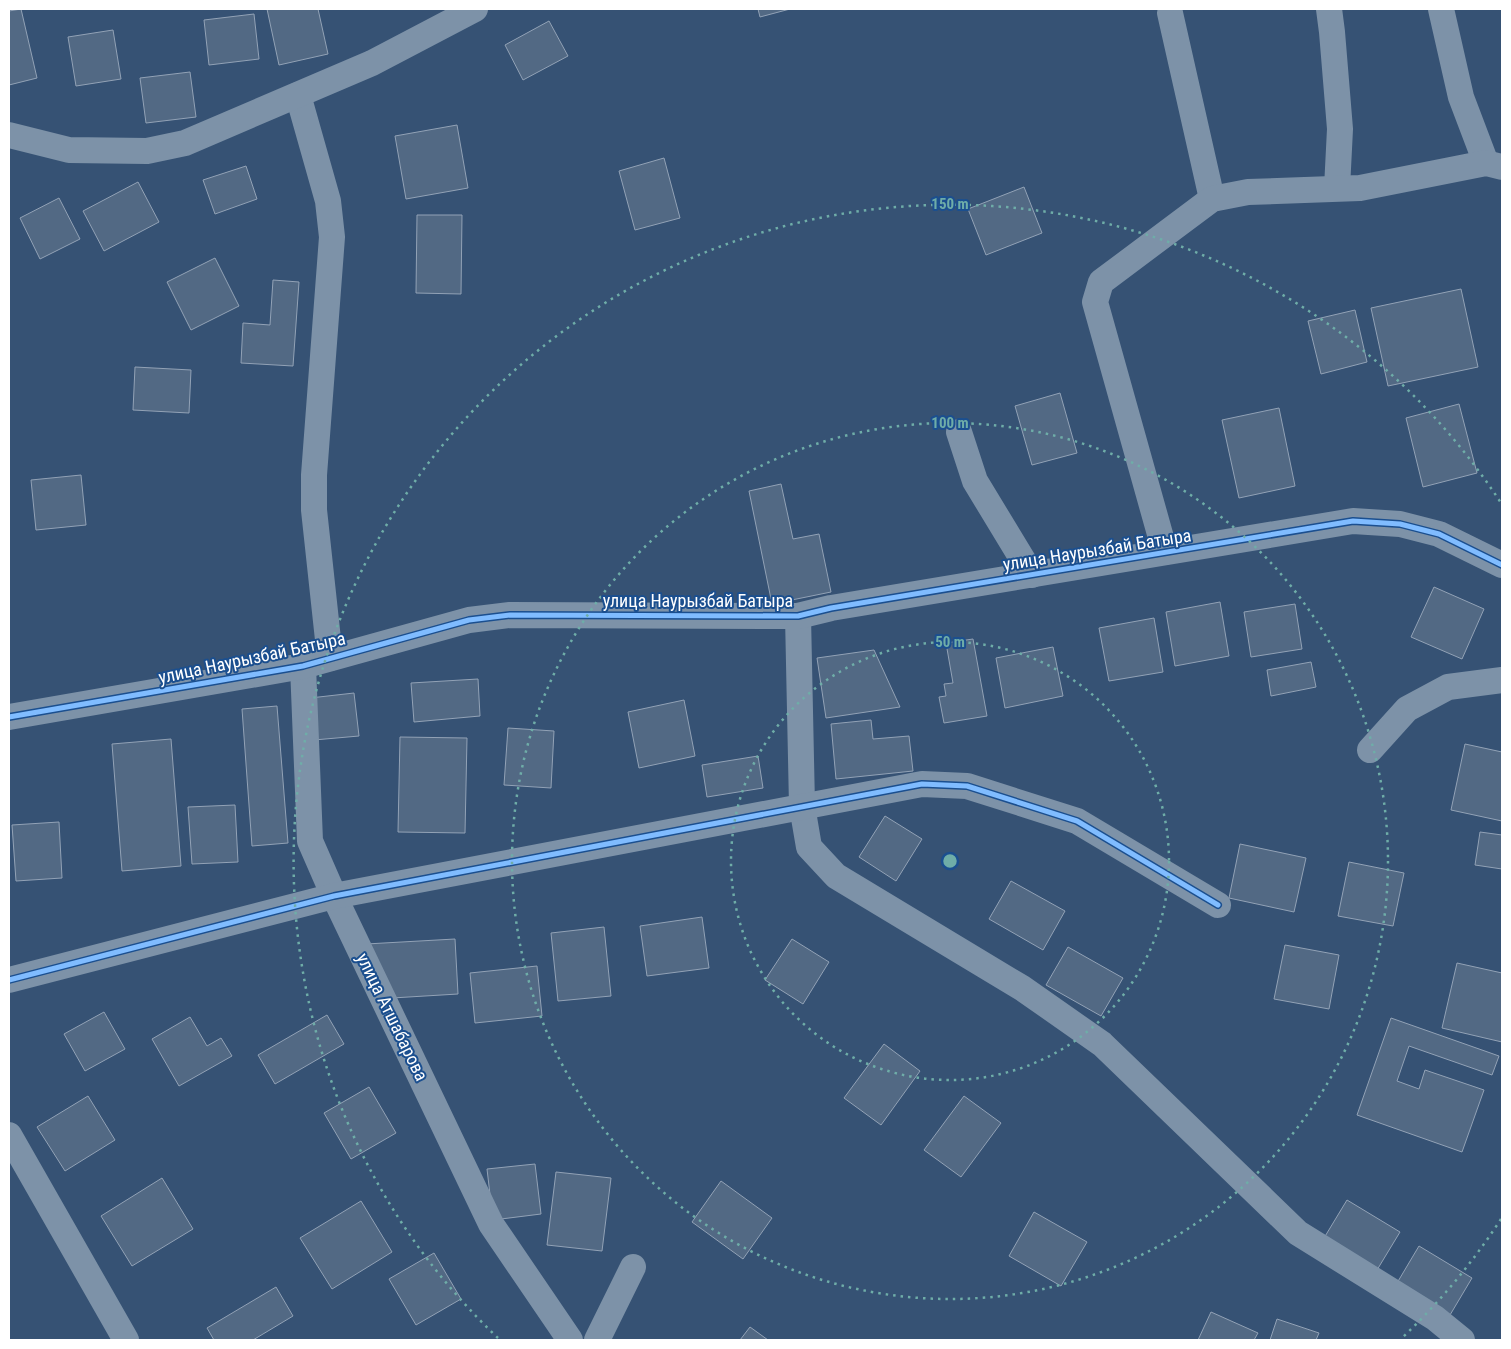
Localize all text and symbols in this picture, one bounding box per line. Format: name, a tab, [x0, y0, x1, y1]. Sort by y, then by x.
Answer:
text: 150 m	[931, 195, 969, 213]
text: 100 m	[931, 414, 969, 432]
street label: улица Наурызбай Батыра	[1001, 524, 1193, 575]
street label: улица Наурызбай Батыра	[603, 590, 793, 611]
street label: улица Наурызбай Батыра	[157, 627, 347, 688]
text: 50 m	[935, 633, 965, 651]
centre of rings	[941, 852, 959, 870]
street label: улица Атшабарова	[352, 949, 432, 1084]

